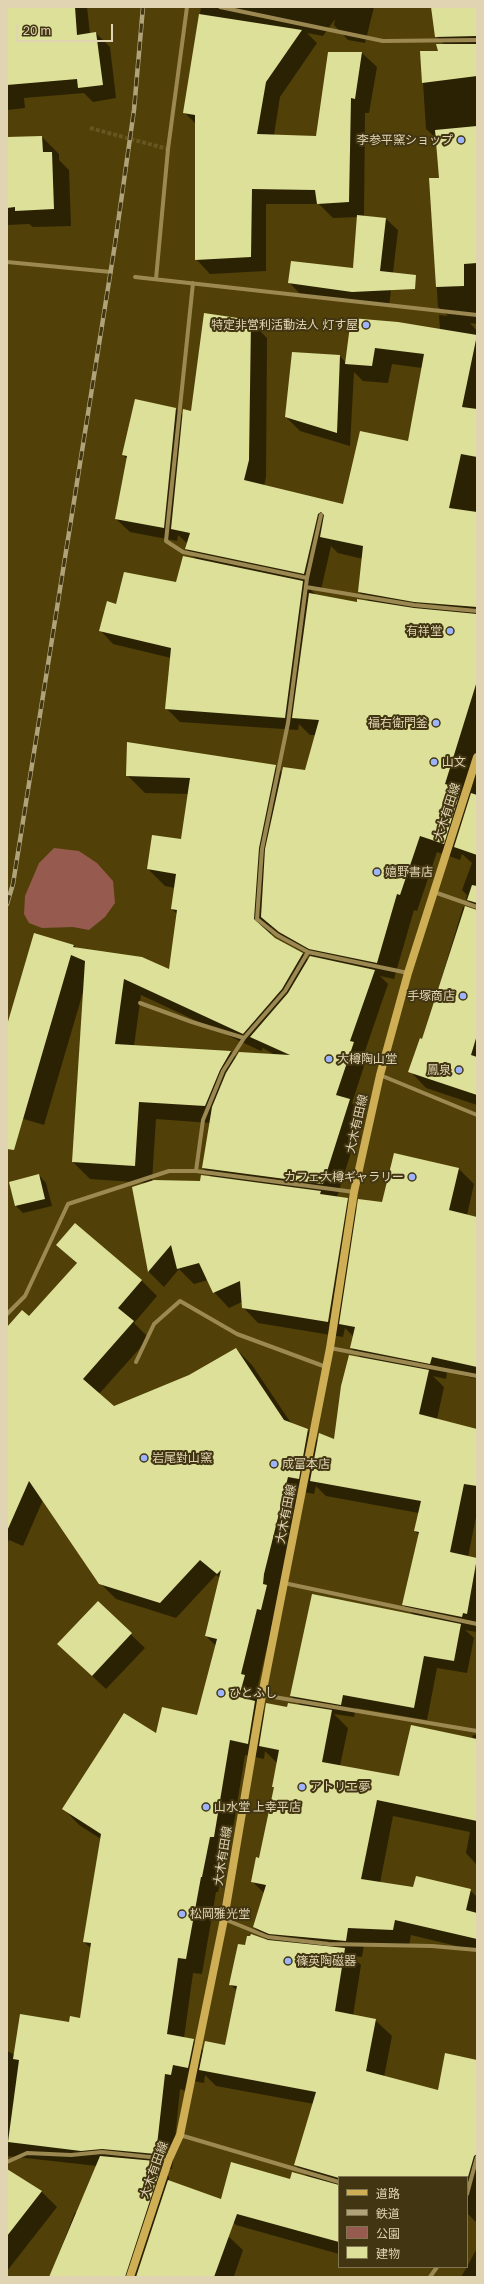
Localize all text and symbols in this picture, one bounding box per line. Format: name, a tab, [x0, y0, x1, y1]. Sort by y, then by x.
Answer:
scale bar	[18, 16, 115, 42]
text: 20 m	[23, 23, 51, 38]
place label: 李参平窯ショップ	[357, 133, 453, 147]
marker: 李参平窯ショップ	[456, 135, 466, 145]
place label: 特定非営利活動法人 灯す屋	[211, 318, 358, 332]
marker: 特定非営利活動法人 灯す屋	[361, 320, 371, 330]
place label: 有祥堂	[406, 624, 442, 638]
marker: 有祥堂	[445, 626, 455, 636]
place label: 福右衛門釜	[368, 716, 428, 730]
marker: 福右衛門釜	[431, 718, 441, 728]
place label: 山文	[442, 755, 466, 769]
marker: 山文	[429, 757, 439, 767]
street label: 大木有田線	[431, 781, 463, 843]
place label: 嬉野書店	[385, 865, 433, 879]
marker: 嬉野書店	[372, 867, 382, 877]
place label: 手塚商店	[407, 989, 455, 1003]
marker: 手塚商店	[458, 991, 468, 1001]
place label: 大樽陶山堂	[337, 1052, 397, 1066]
marker: 大樽陶山堂	[324, 1054, 334, 1064]
place label: 鳳泉	[427, 1063, 451, 1077]
marker: 鳳泉	[454, 1065, 464, 1075]
street label: 大木有田線	[343, 1093, 371, 1155]
place label: カフェ大樽ギャラリー	[284, 1170, 404, 1184]
marker: カフェ大樽ギャラリー	[407, 1172, 417, 1182]
place label: 岩尾對山窯	[152, 1451, 212, 1465]
marker: 岩尾對山窯	[139, 1453, 149, 1463]
place label: 成富本店	[282, 1457, 330, 1471]
marker: 成富本店	[269, 1459, 279, 1469]
street label: 大木有田線	[273, 1483, 299, 1545]
place label: ひとふし	[229, 1686, 277, 1700]
marker: ひとふし	[216, 1688, 226, 1698]
place label: アトリエ夢	[310, 1780, 370, 1794]
marker: アトリエ夢	[297, 1782, 307, 1792]
place label: 山水堂 上幸平店	[214, 1800, 301, 1814]
marker: 山水堂 上幸平店	[201, 1802, 211, 1812]
street label: 大木有田線	[211, 1825, 235, 1887]
place label: 松岡雅光堂	[190, 1907, 250, 1921]
marker: 松岡雅光堂	[177, 1909, 187, 1919]
place label: 篠英陶磁器	[296, 1954, 356, 1968]
marker: 篠英陶磁器	[283, 1956, 293, 1966]
street label: 大木有田線	[137, 2139, 171, 2201]
legend	[338, 2176, 468, 2268]
text: 道路	[376, 2186, 400, 2201]
text: 鉄道	[376, 2206, 400, 2221]
text: 公園	[376, 2226, 400, 2241]
text: 建物	[376, 2246, 400, 2261]

